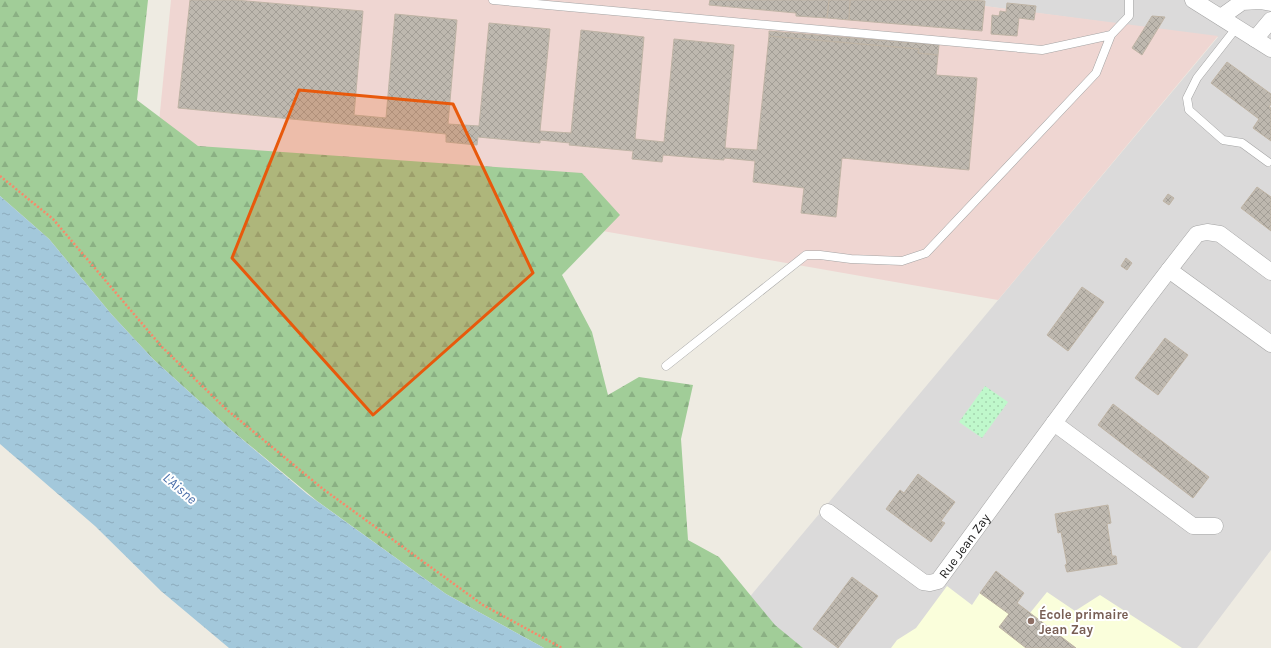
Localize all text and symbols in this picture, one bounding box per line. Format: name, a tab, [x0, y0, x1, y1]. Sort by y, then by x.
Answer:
water label: L'Aisne	[159, 469, 200, 508]
street label: Rue Jean Zay	[936, 511, 993, 581]
place label: École primaire Jean Zay	[1039, 605, 1129, 637]
marker: École primaire Jean Zay	[1026, 616, 1036, 626]

